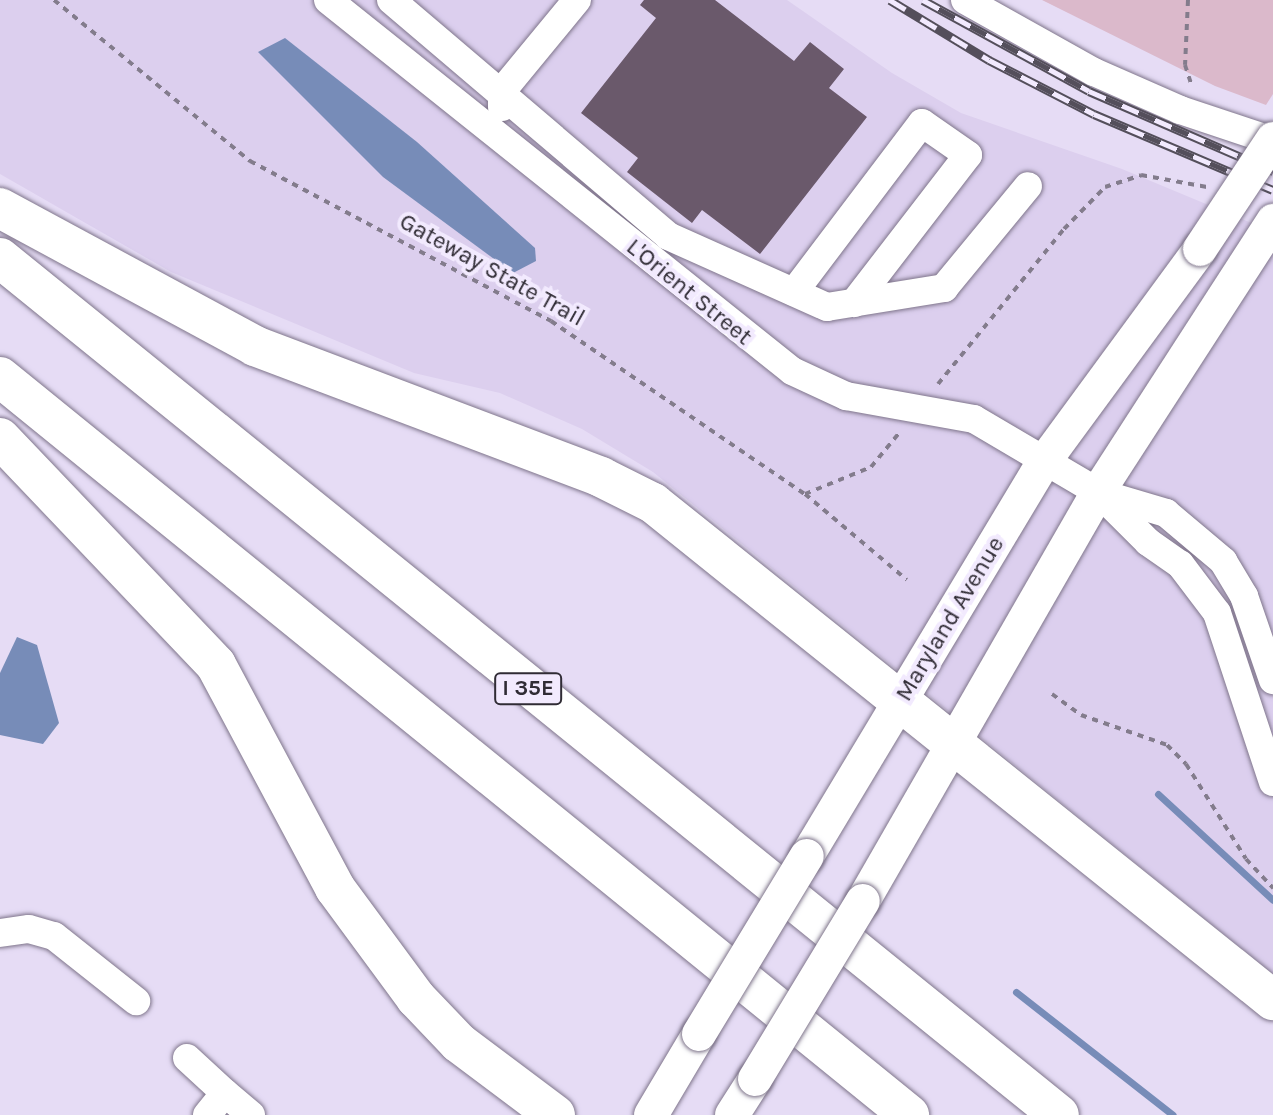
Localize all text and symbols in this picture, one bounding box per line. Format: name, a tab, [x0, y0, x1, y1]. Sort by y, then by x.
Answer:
street label: Gateway State Trail	[394, 207, 590, 333]
street label: L'Orient Street	[620, 233, 758, 351]
street label: Maryland Avenue	[890, 532, 1010, 706]
road number: I 35E	[494, 671, 562, 707]

